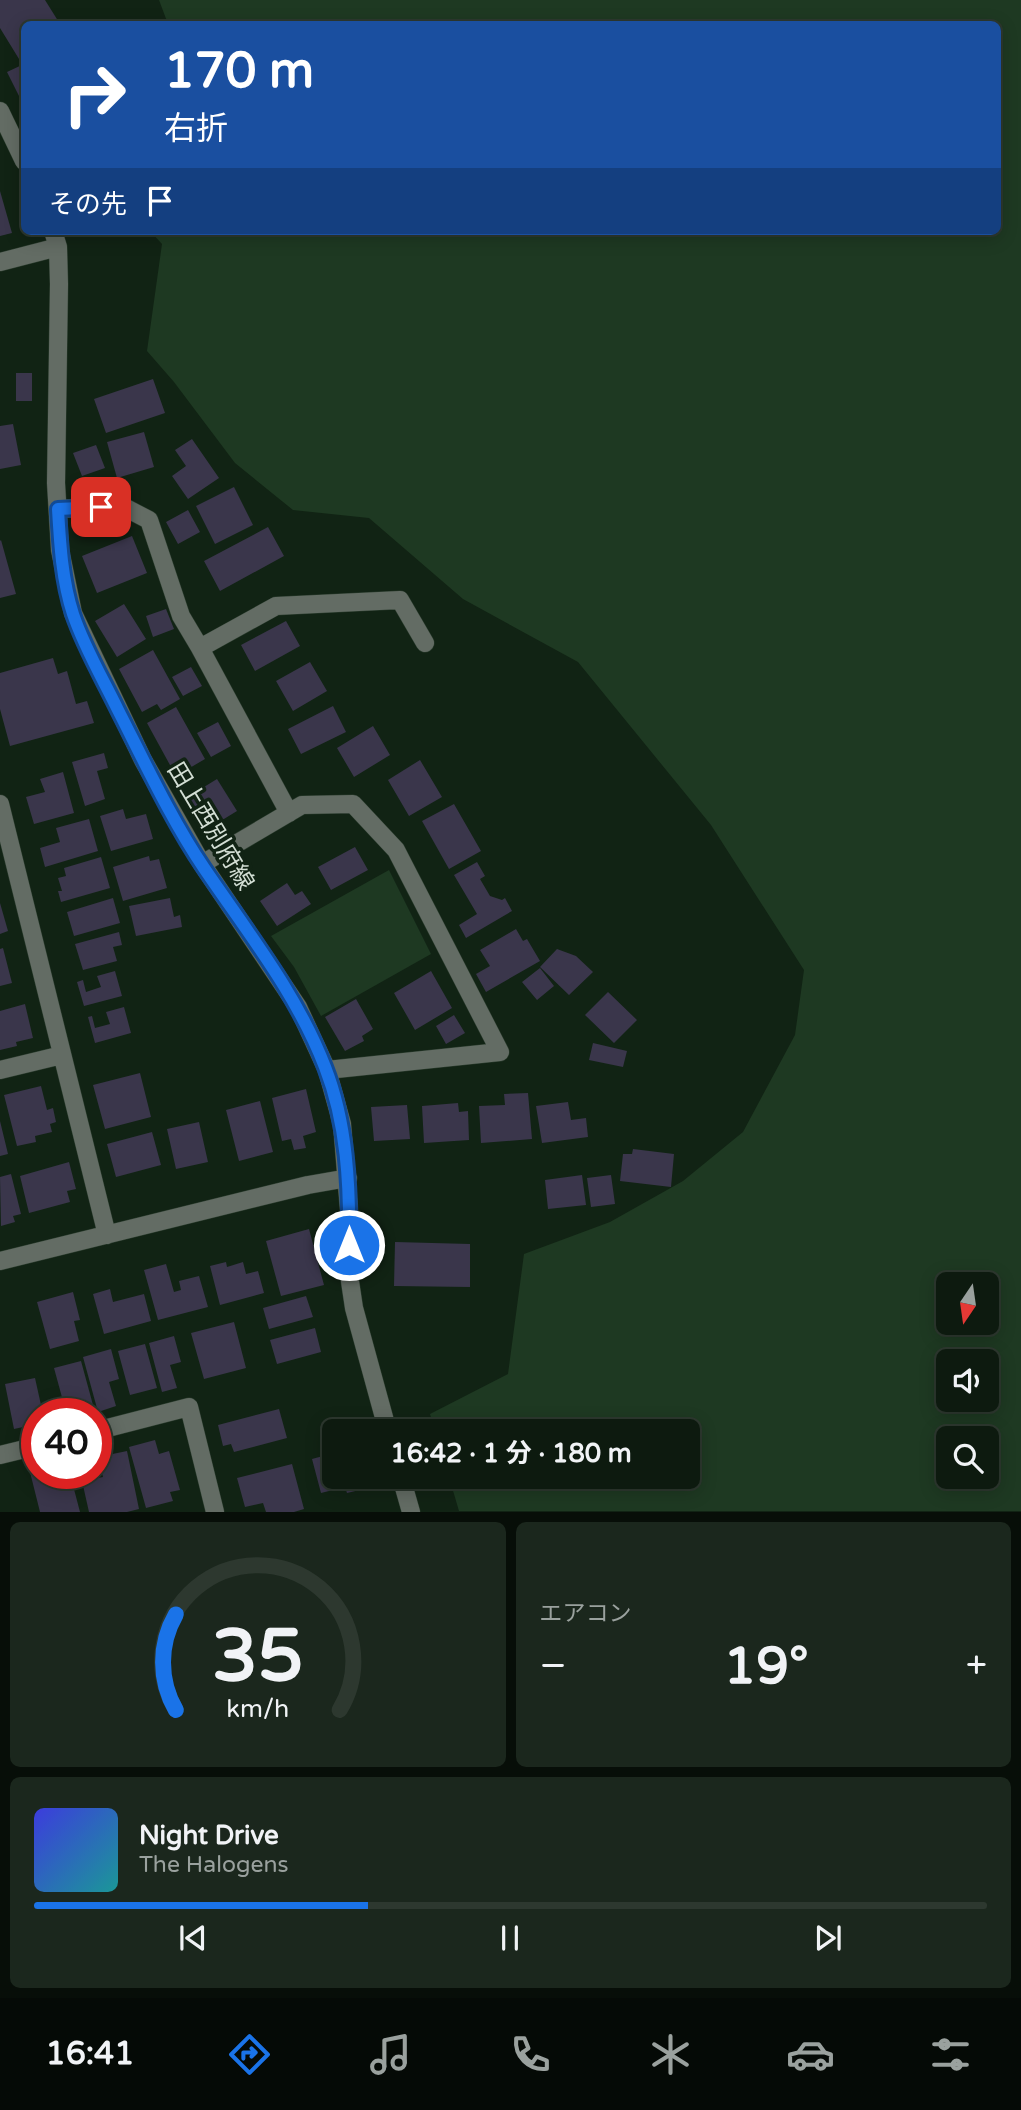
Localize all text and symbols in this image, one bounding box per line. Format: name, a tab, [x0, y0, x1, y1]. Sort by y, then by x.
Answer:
text: 170 m	[164, 42, 314, 101]
icon: right	[49, 49, 140, 140]
text: 右折	[164, 110, 228, 148]
icon: arrive	[141, 182, 179, 220]
text: その先	[49, 189, 127, 220]
pin	[71, 477, 131, 537]
icon: arrive	[82, 488, 120, 526]
street label: 田上西別府線	[161, 757, 260, 895]
position arrow	[312, 1208, 386, 1282]
north arrow	[936, 1272, 999, 1335]
map controls	[936, 1272, 999, 1489]
button: sound	[936, 1349, 999, 1412]
speed limit sign: 40	[21, 1398, 112, 1489]
button: search	[936, 1426, 999, 1489]
text: 16:42 · 1 分 · 180 m	[390, 1438, 632, 1469]
text: エアコン	[540, 1600, 632, 1628]
text: 35	[212, 1614, 303, 1702]
text: 19°	[724, 1635, 809, 1698]
text: −	[540, 1643, 567, 1689]
text: +	[966, 1643, 987, 1689]
text: km/h	[226, 1694, 289, 1724]
text: Night Drive	[139, 1820, 279, 1851]
text: The Halogens	[139, 1851, 288, 1879]
icon: previous	[174, 1919, 212, 1957]
icon: pause	[491, 1919, 529, 1957]
icon: next	[809, 1919, 847, 1957]
icon: directions	[225, 2030, 274, 2079]
icon: music	[366, 2030, 415, 2079]
icon: phone	[506, 2030, 555, 2079]
icon: climate	[646, 2030, 695, 2079]
icon: car	[786, 2030, 835, 2079]
icon: filters	[926, 2030, 975, 2079]
text: 16:41	[46, 2035, 134, 2073]

